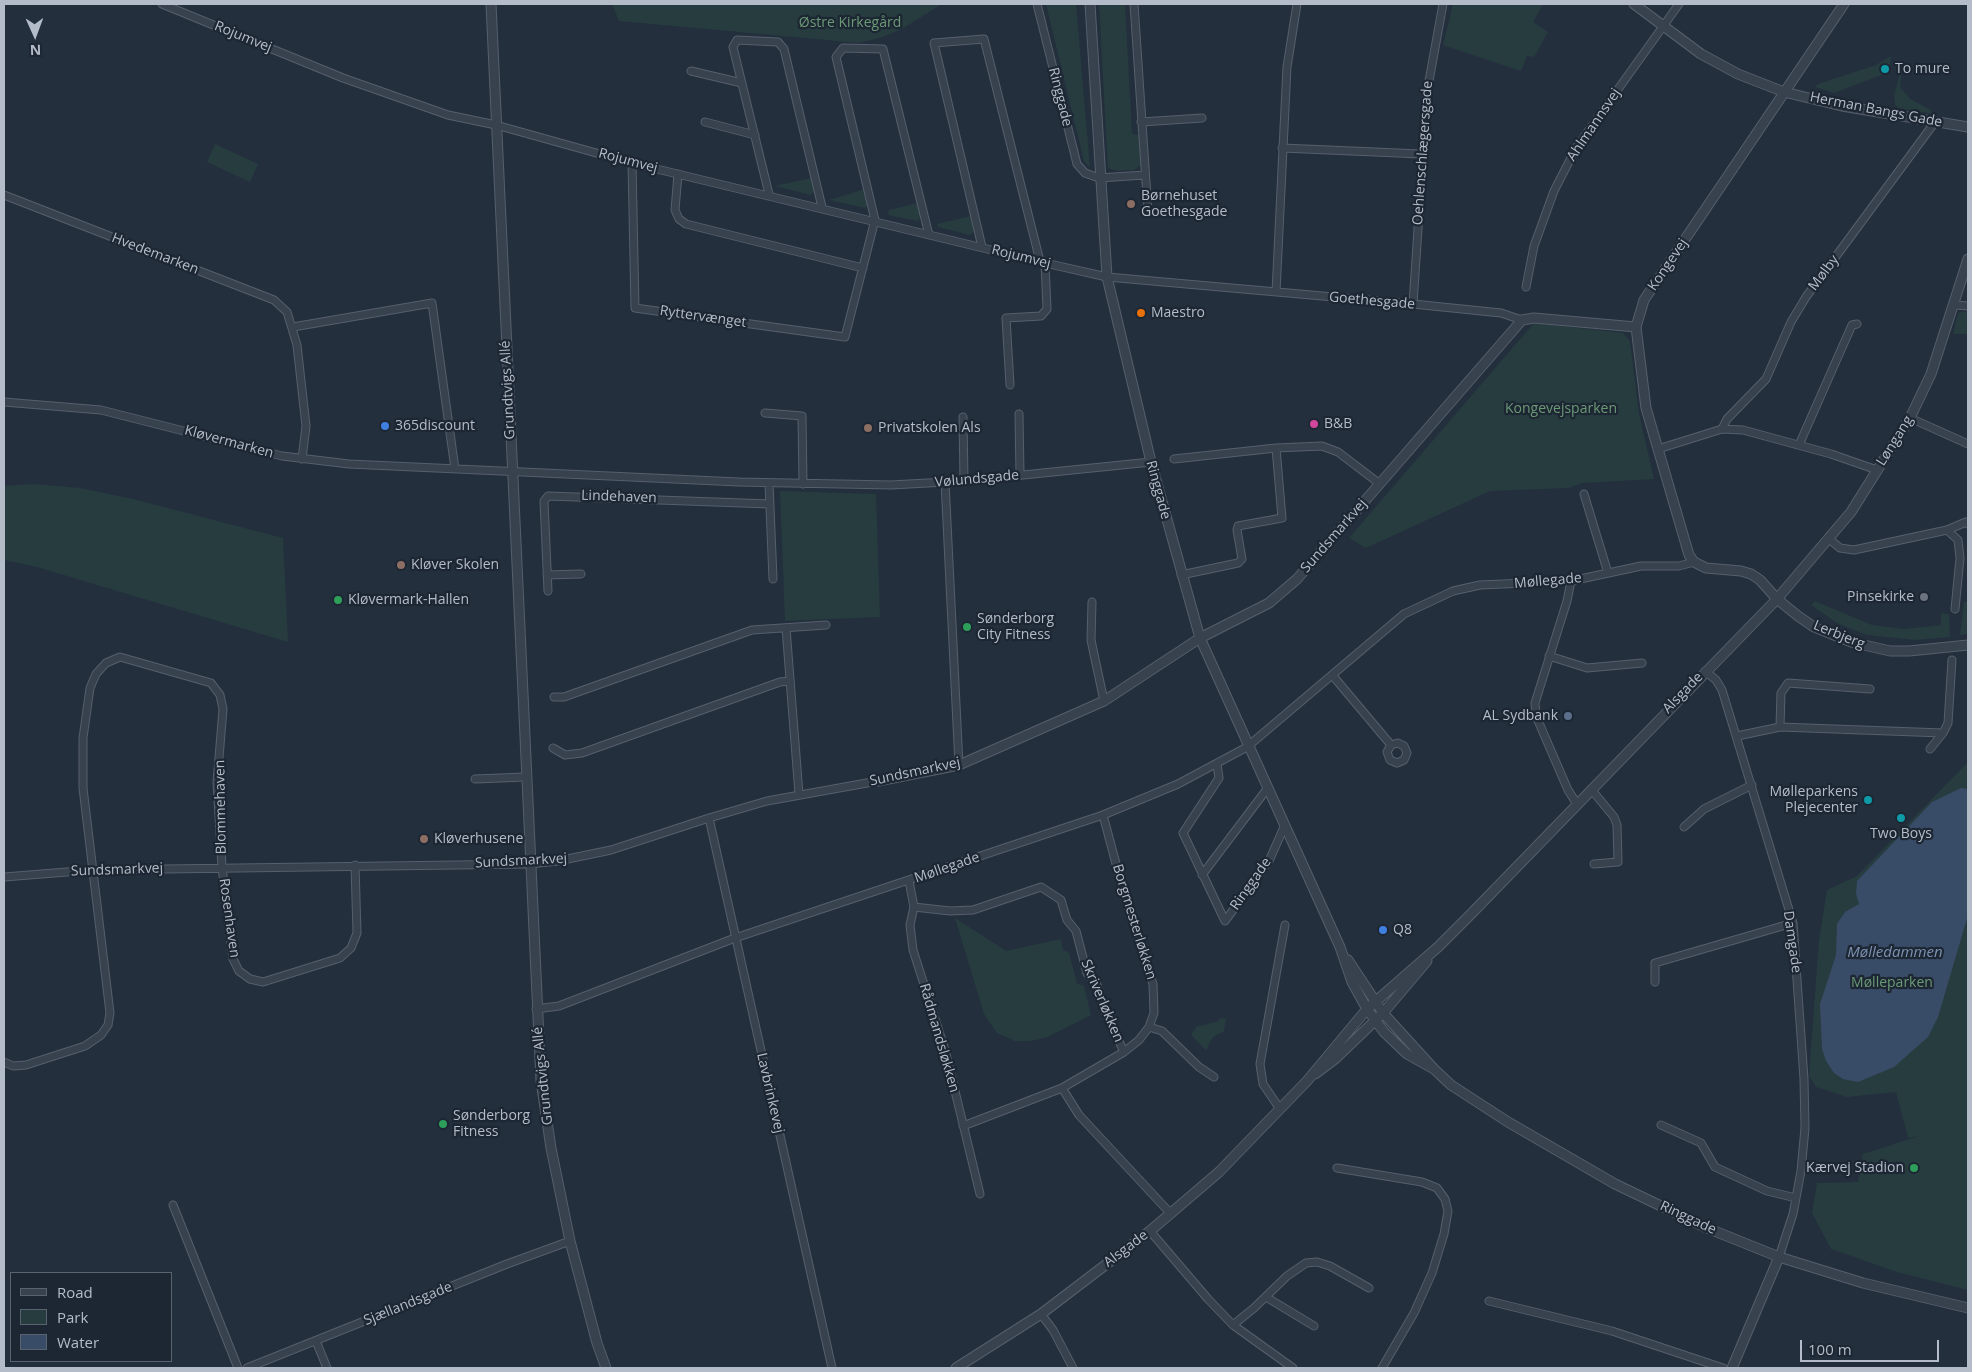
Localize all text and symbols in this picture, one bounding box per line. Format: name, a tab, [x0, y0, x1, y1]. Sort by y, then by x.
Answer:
north arrow	[10, 10, 60, 60]
park label: Østre Kirkegård	[799, 15, 901, 31]
street label: Rojumvej	[212, 18, 274, 56]
text: N	[30, 41, 42, 60]
place label: To mure	[1895, 61, 1950, 77]
marker: To mure	[1879, 63, 1891, 75]
street label: Ringgade	[1045, 66, 1075, 128]
street label: Oehlenschlægersgade	[1410, 80, 1436, 226]
street label: Ahlmannsvej	[1564, 86, 1624, 164]
street label: Herman Bangs Gade	[1808, 89, 1944, 131]
street label: Rojumvej	[597, 145, 659, 177]
place label: Børnehuset Goethesgade	[1141, 188, 1227, 220]
marker: Børnehuset Goethesgade	[1125, 198, 1137, 210]
street label: Hvedemarken	[109, 230, 201, 278]
street label: Kongevej	[1644, 236, 1692, 294]
street label: Rojumvej	[990, 242, 1052, 272]
street label: Mølby	[1805, 252, 1843, 294]
street label: Goethesgade	[1328, 289, 1416, 313]
street label: Ryttervænget	[659, 303, 747, 331]
place label: Maestro	[1151, 305, 1205, 321]
marker: Maestro	[1135, 307, 1147, 319]
street label: Grundtvigs Allé	[497, 340, 519, 440]
park label: Kongevejsparken	[1505, 401, 1617, 417]
street label: Løngang	[1873, 413, 1917, 469]
place label: B&B	[1324, 416, 1352, 432]
place label: 365discount	[395, 418, 475, 434]
marker: B&B	[1308, 418, 1320, 430]
marker: 365discount	[379, 420, 391, 432]
place label: Privatskolen Als	[878, 420, 981, 436]
street label: Kløvermarken	[183, 422, 275, 462]
marker: Privatskolen Als	[862, 422, 874, 434]
street label: Ringgade	[1142, 459, 1174, 521]
street label: Vølundsgade	[934, 467, 1020, 491]
street label: Lindehaven	[581, 487, 657, 507]
street label: Sundsmarkvej	[1297, 496, 1371, 576]
place label: Kløver Skolen	[411, 557, 499, 573]
marker: Kløver Skolen	[395, 559, 407, 571]
street label: Møllegade	[1514, 570, 1582, 592]
place label: Pinsekirke	[1847, 589, 1914, 605]
marker: Pinsekirke	[1918, 591, 1930, 603]
place label: Kløvermark-Hallen	[348, 592, 469, 608]
marker: Kløvermark-Hallen	[332, 594, 344, 606]
place label: Sønderborg City Fitness	[977, 611, 1054, 644]
street label: Lerbjerg	[1811, 617, 1867, 653]
marker: Sønderborg City Fitness	[961, 621, 973, 633]
street label: Alsgade	[1659, 669, 1707, 717]
place label: AL Sydbank	[1483, 708, 1558, 724]
marker: AL Sydbank	[1562, 710, 1574, 722]
street label: Sundsmarkvej	[868, 754, 962, 790]
street label: Blommehaven	[212, 760, 230, 854]
place label: Mølleparkens Plejecenter	[1770, 784, 1858, 816]
marker: Mølleparkens Plejecenter	[1862, 794, 1874, 806]
marker: Two Boys	[1895, 812, 1907, 824]
place label: Two Boys	[1870, 826, 1932, 842]
place label: Kløverhusene	[434, 831, 523, 847]
marker: Kløverhusene	[418, 833, 430, 845]
street label: Møllegade	[912, 849, 982, 887]
street label: Sundsmarkvej	[474, 850, 568, 872]
street label: Ringgade	[1227, 855, 1275, 913]
street label: Sundsmarkvej	[71, 860, 163, 880]
street label: Borgmesterløkken	[1108, 862, 1160, 982]
street label: Rosenhaven	[215, 877, 243, 959]
street label: Damgade	[1779, 910, 1805, 974]
place label: Q8	[1393, 922, 1412, 938]
marker: Q8	[1377, 924, 1389, 936]
water label: Mølledammen	[1847, 944, 1943, 962]
street label: Skriverløkken	[1077, 957, 1127, 1045]
park label: Mølleparken	[1851, 975, 1933, 991]
street label: Rådmandsløkken	[915, 982, 963, 1094]
street label: Grundtvigs Allé	[529, 1026, 557, 1126]
street label: Lavbrinkevej	[753, 1051, 787, 1135]
place label: Sønderborg Fitness	[453, 1108, 530, 1140]
marker: Sønderborg Fitness	[437, 1118, 449, 1130]
place label: Kærvej Stadion	[1806, 1160, 1904, 1176]
marker: Kærvej Stadion	[1908, 1162, 1920, 1174]
street label: Ringgade	[1657, 1198, 1719, 1238]
street label: Alsgade	[1101, 1227, 1151, 1271]
legend	[10, 1272, 172, 1362]
street label: Sjællandsgade	[361, 1279, 455, 1329]
text: Road	[57, 1282, 93, 1302]
text: Park	[57, 1307, 88, 1327]
scale bar	[1802, 1330, 1941, 1362]
text: Water	[57, 1332, 99, 1352]
text: 100 m	[1808, 1339, 1852, 1359]

